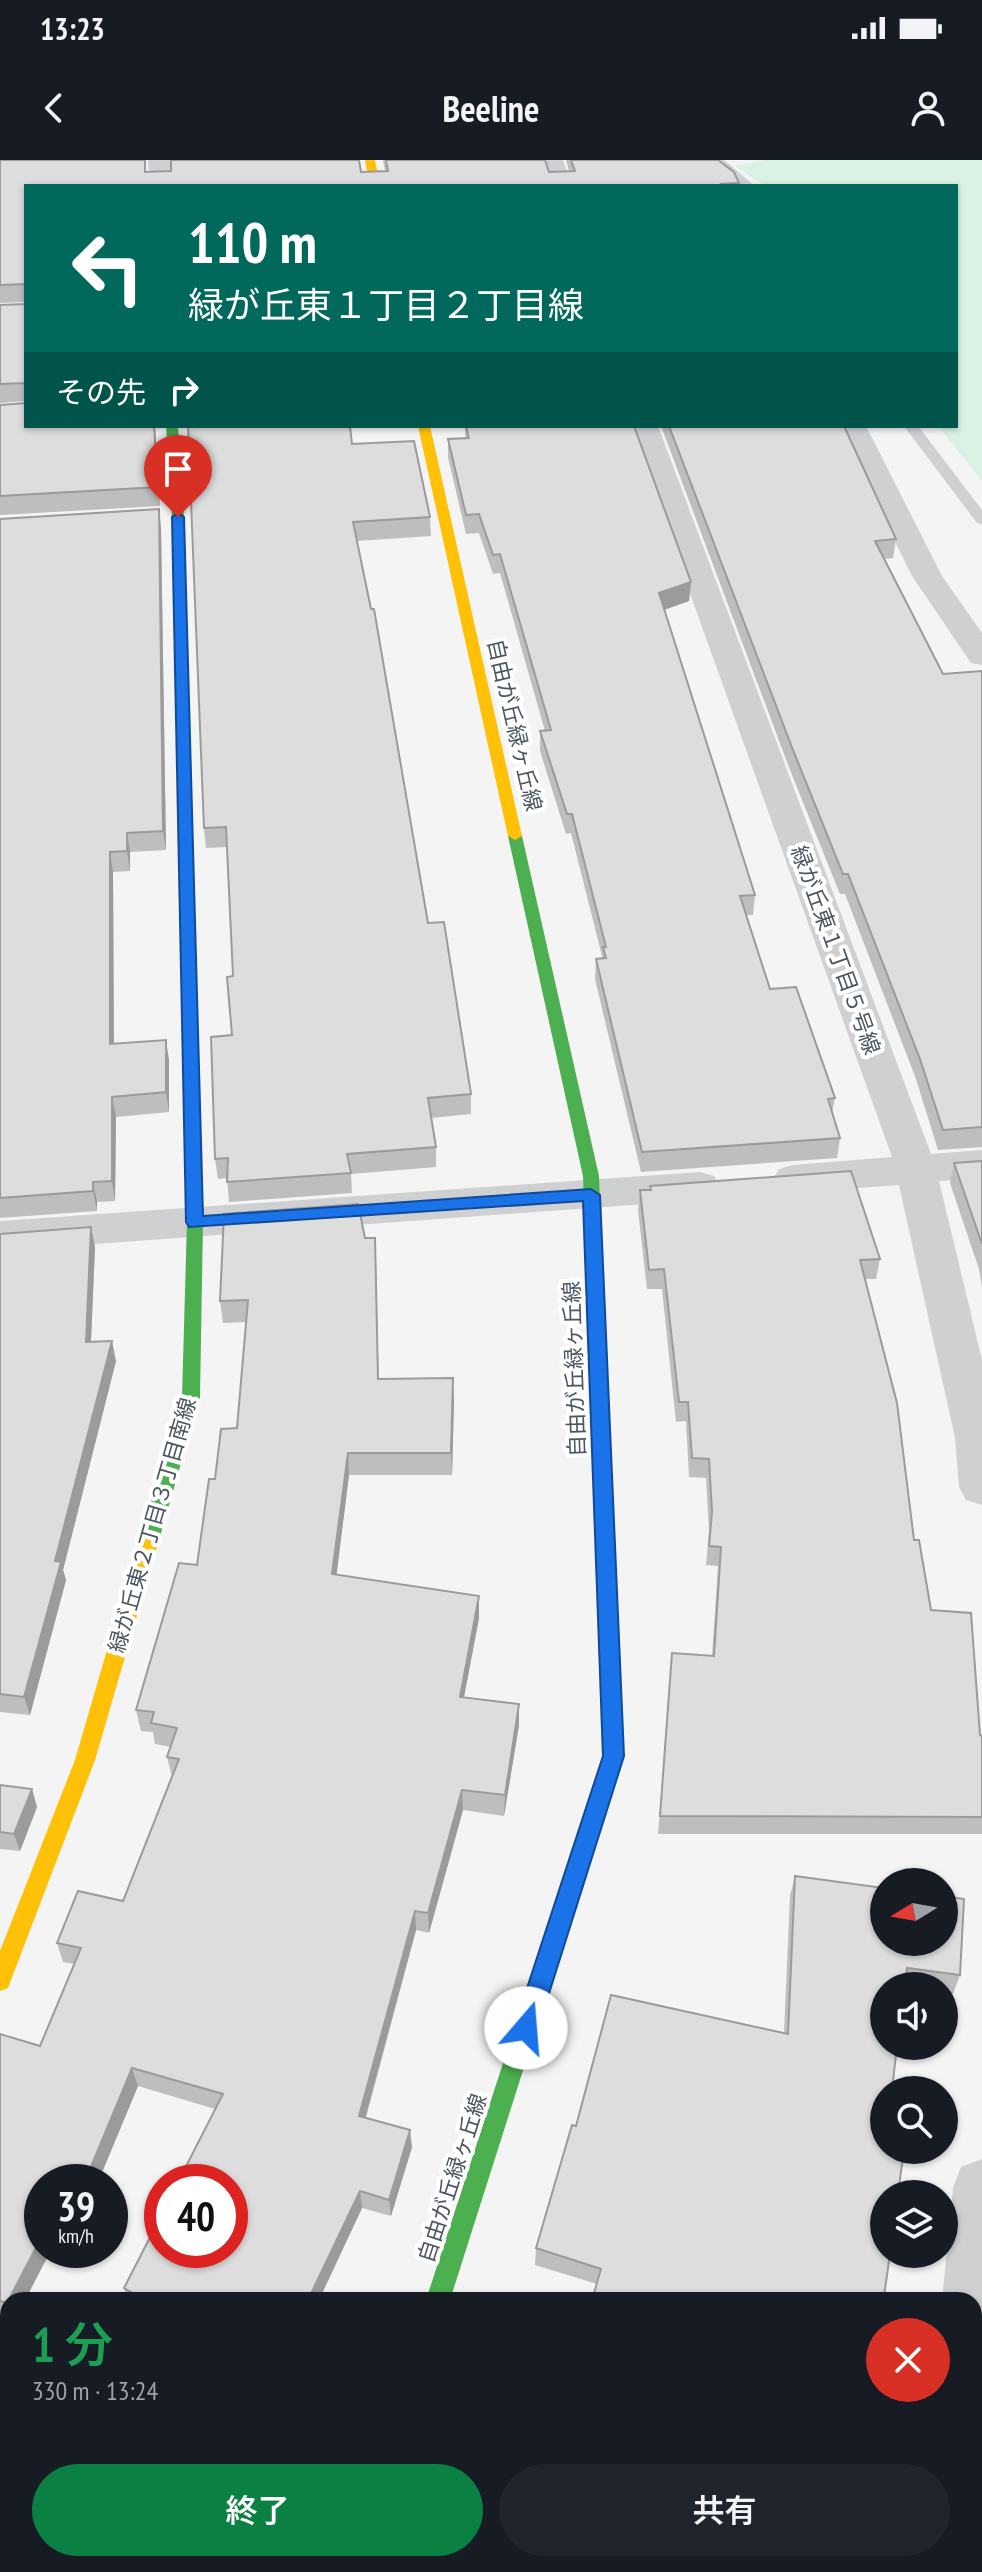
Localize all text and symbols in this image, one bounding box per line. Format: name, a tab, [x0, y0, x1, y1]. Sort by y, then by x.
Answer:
text: 13:23	[40, 9, 105, 48]
text: Beeline	[443, 85, 539, 132]
icon: back	[32, 86, 76, 130]
icon: person	[906, 86, 950, 130]
text: 110 m	[188, 206, 317, 278]
icon: left	[56, 216, 160, 320]
text: 緑が丘東１丁目２丁目線	[188, 281, 584, 328]
icon: right	[162, 368, 206, 412]
text: その先	[56, 372, 146, 411]
pin	[144, 435, 212, 517]
icon: arrive	[156, 447, 200, 491]
street label: 自由が丘緑ヶ丘線	[482, 636, 548, 814]
street label: 緑が丘東１丁目５号線	[785, 842, 887, 1058]
street label: 自由が丘緑ヶ丘線	[557, 1281, 591, 1457]
street label: 緑が丘東２丁目３丁目南線	[102, 1394, 202, 1656]
north arrow	[870, 1868, 958, 1956]
map controls	[870, 1868, 958, 2268]
button: sound	[870, 1972, 958, 2060]
position arrow	[484, 1986, 568, 2070]
button: search	[870, 2076, 958, 2164]
street label: 自由が丘緑ヶ丘線	[411, 2090, 493, 2266]
speed limit sign: 40	[144, 2164, 248, 2268]
text: 39	[57, 2180, 95, 2232]
button: layers	[870, 2180, 958, 2268]
text: km/h	[58, 2223, 94, 2249]
text: 1 分	[32, 2313, 113, 2375]
button: close	[866, 2318, 950, 2402]
text: 330 m · 13:24	[32, 2374, 158, 2407]
button: 終了	[32, 2464, 483, 2556]
button: 共有	[499, 2464, 950, 2556]

